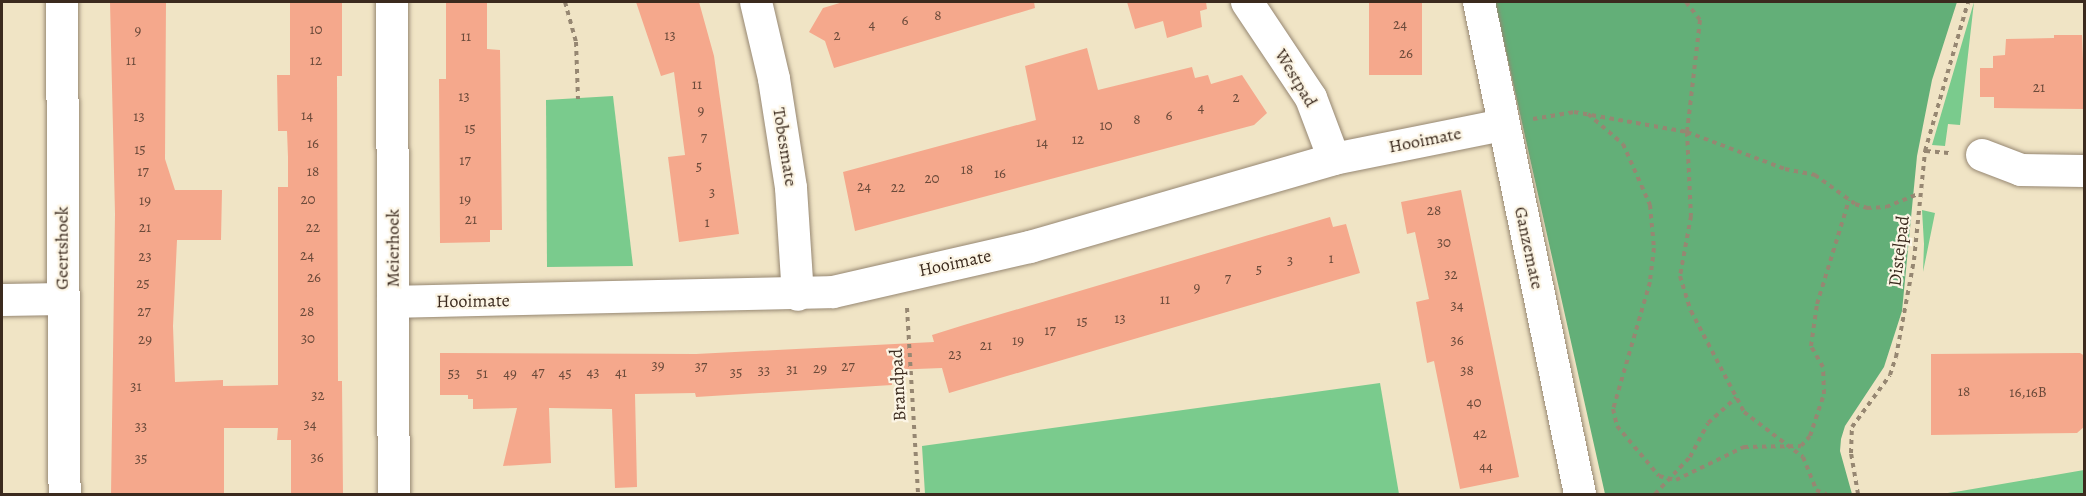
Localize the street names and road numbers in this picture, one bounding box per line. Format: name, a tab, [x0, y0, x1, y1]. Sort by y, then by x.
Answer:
street label: Westpad	[1270, 45, 1322, 111]
street label: Tobesmate	[768, 106, 802, 188]
street label: Hooimate	[1387, 122, 1463, 158]
street label: Ganzemate	[1510, 205, 1548, 291]
street label: Geertshoek	[51, 206, 73, 290]
street label: Meierhoek	[382, 209, 404, 287]
street label: Distelpad	[1884, 214, 1914, 288]
street label: Hooimate	[917, 245, 993, 281]
street label: Hooimate	[436, 290, 510, 312]
street label: Brandpad	[885, 348, 911, 422]

